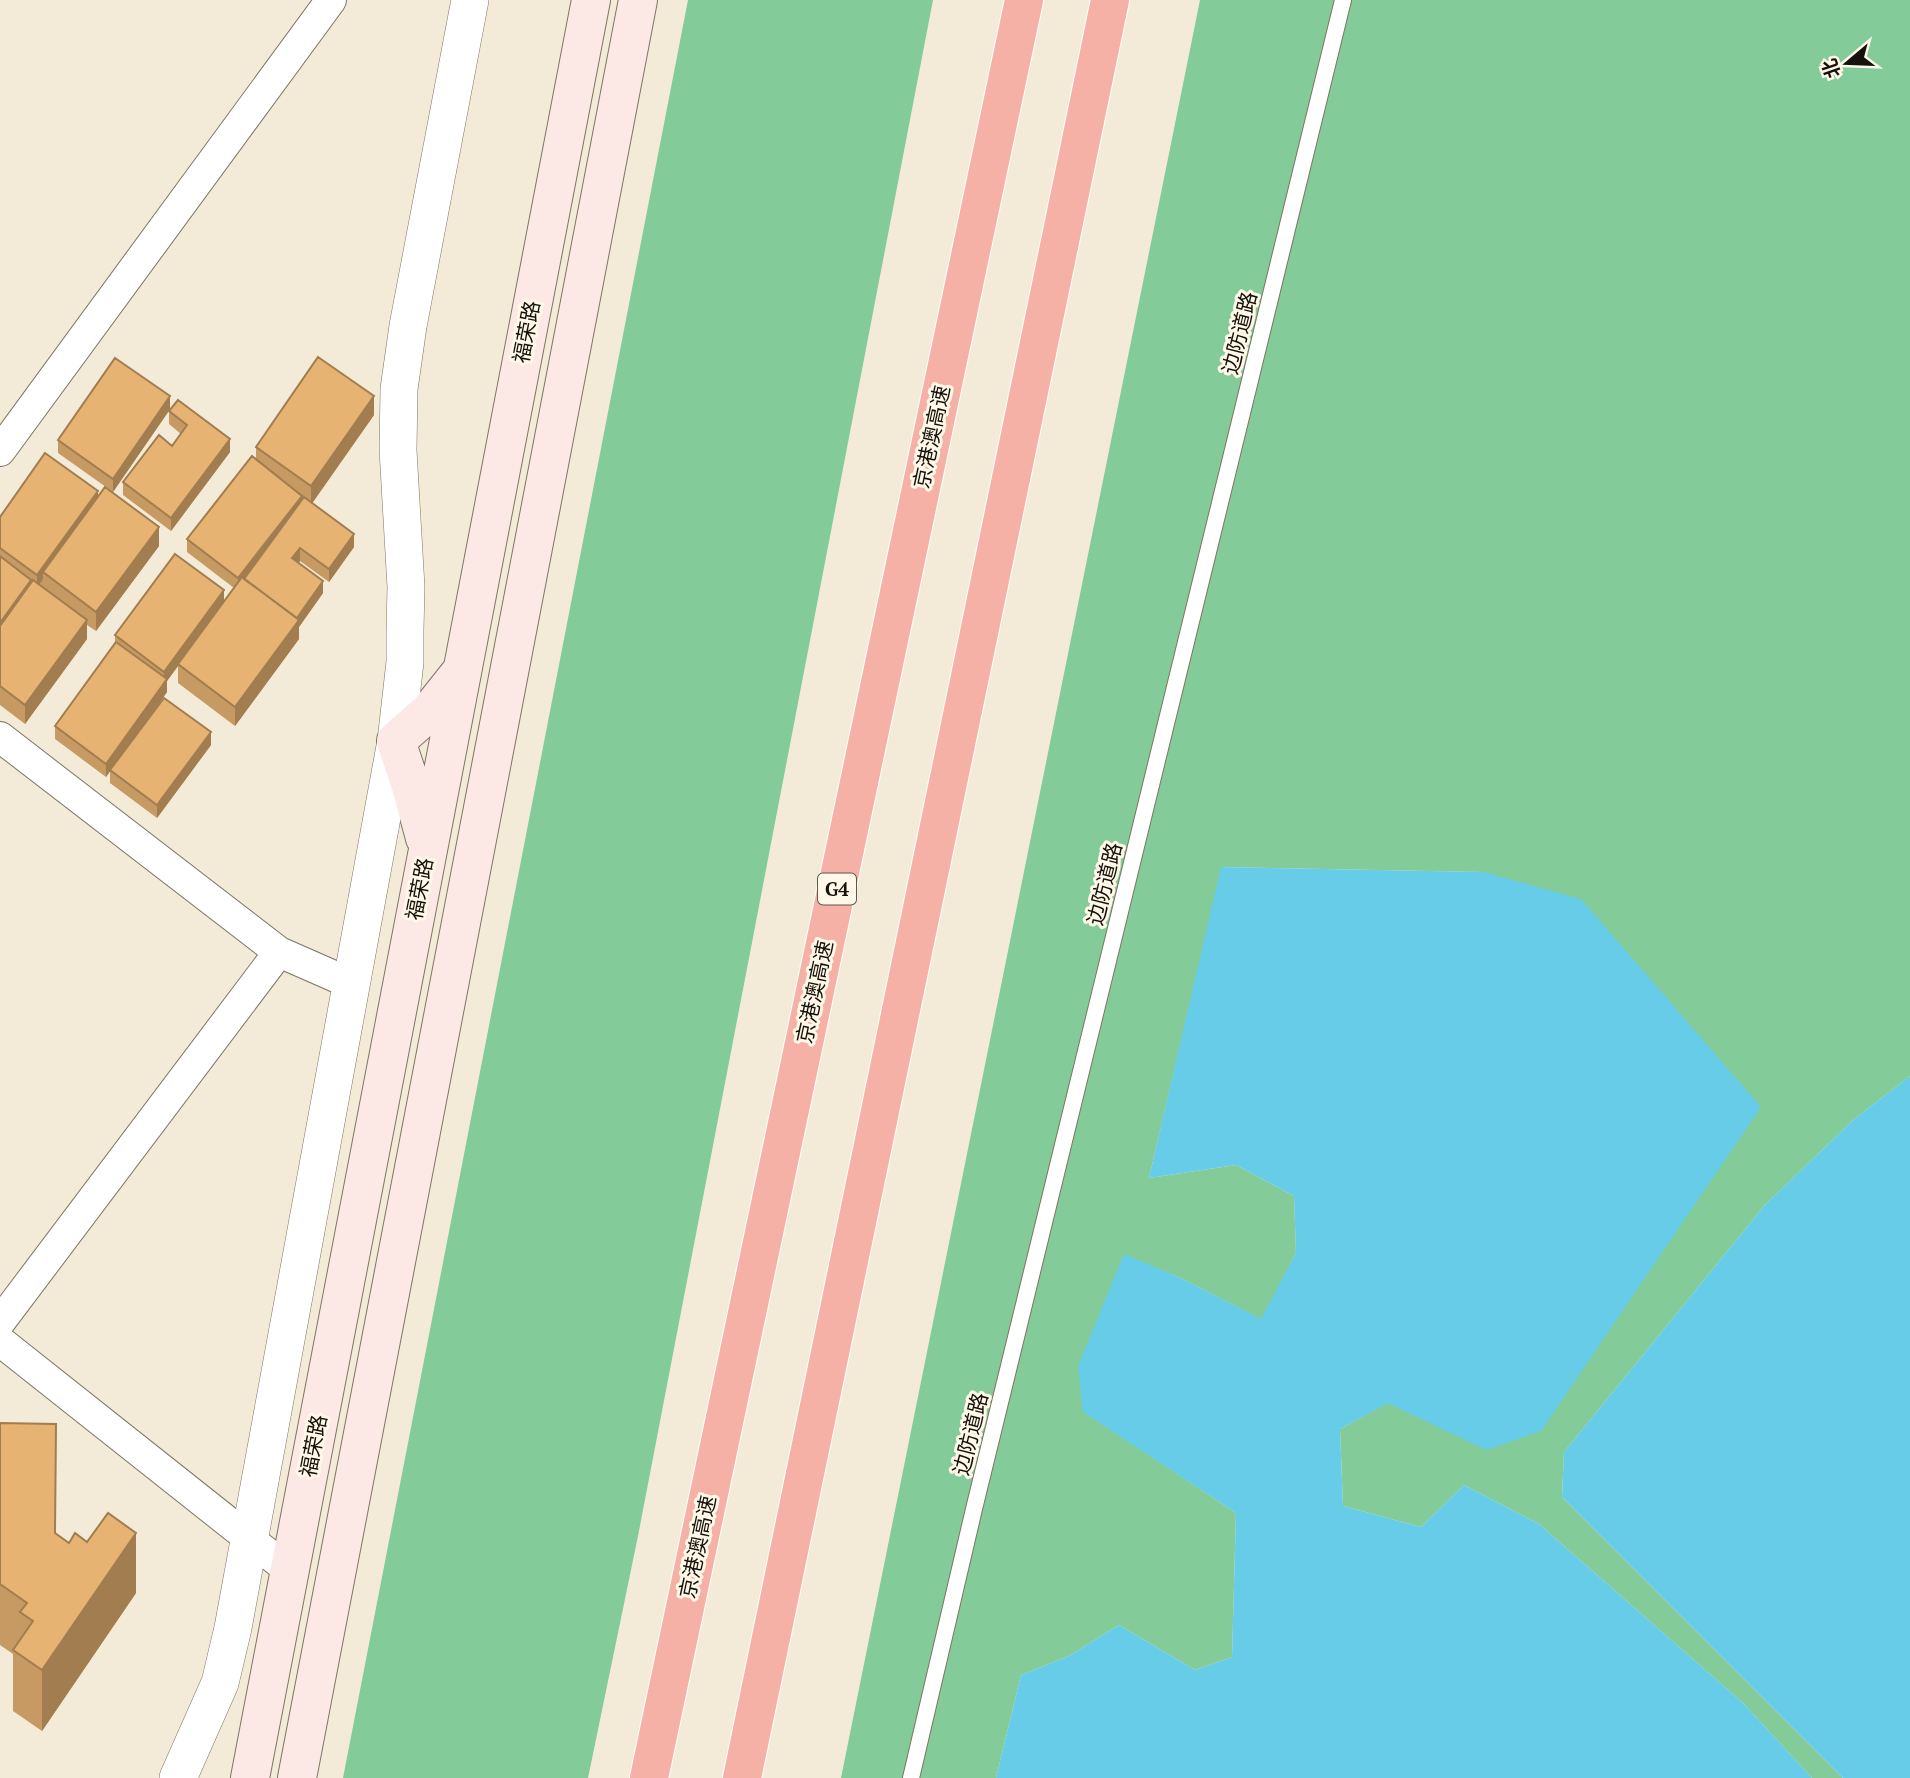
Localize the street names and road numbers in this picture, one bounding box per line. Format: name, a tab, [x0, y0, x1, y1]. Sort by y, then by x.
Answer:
street label: 边防道路	[1215, 289, 1263, 377]
street label: 福荣路	[506, 298, 546, 365]
street label: 京港澳高速	[906, 383, 956, 491]
street label: 边防道路	[1080, 840, 1128, 928]
street label: 福荣路	[399, 855, 439, 922]
road number: G4	[818, 874, 856, 904]
street label: 京港澳高速	[789, 938, 839, 1046]
street label: 边防道路	[946, 1390, 994, 1478]
street label: 福荣路	[293, 1412, 333, 1479]
street label: 京港澳高速	[672, 1493, 722, 1601]

